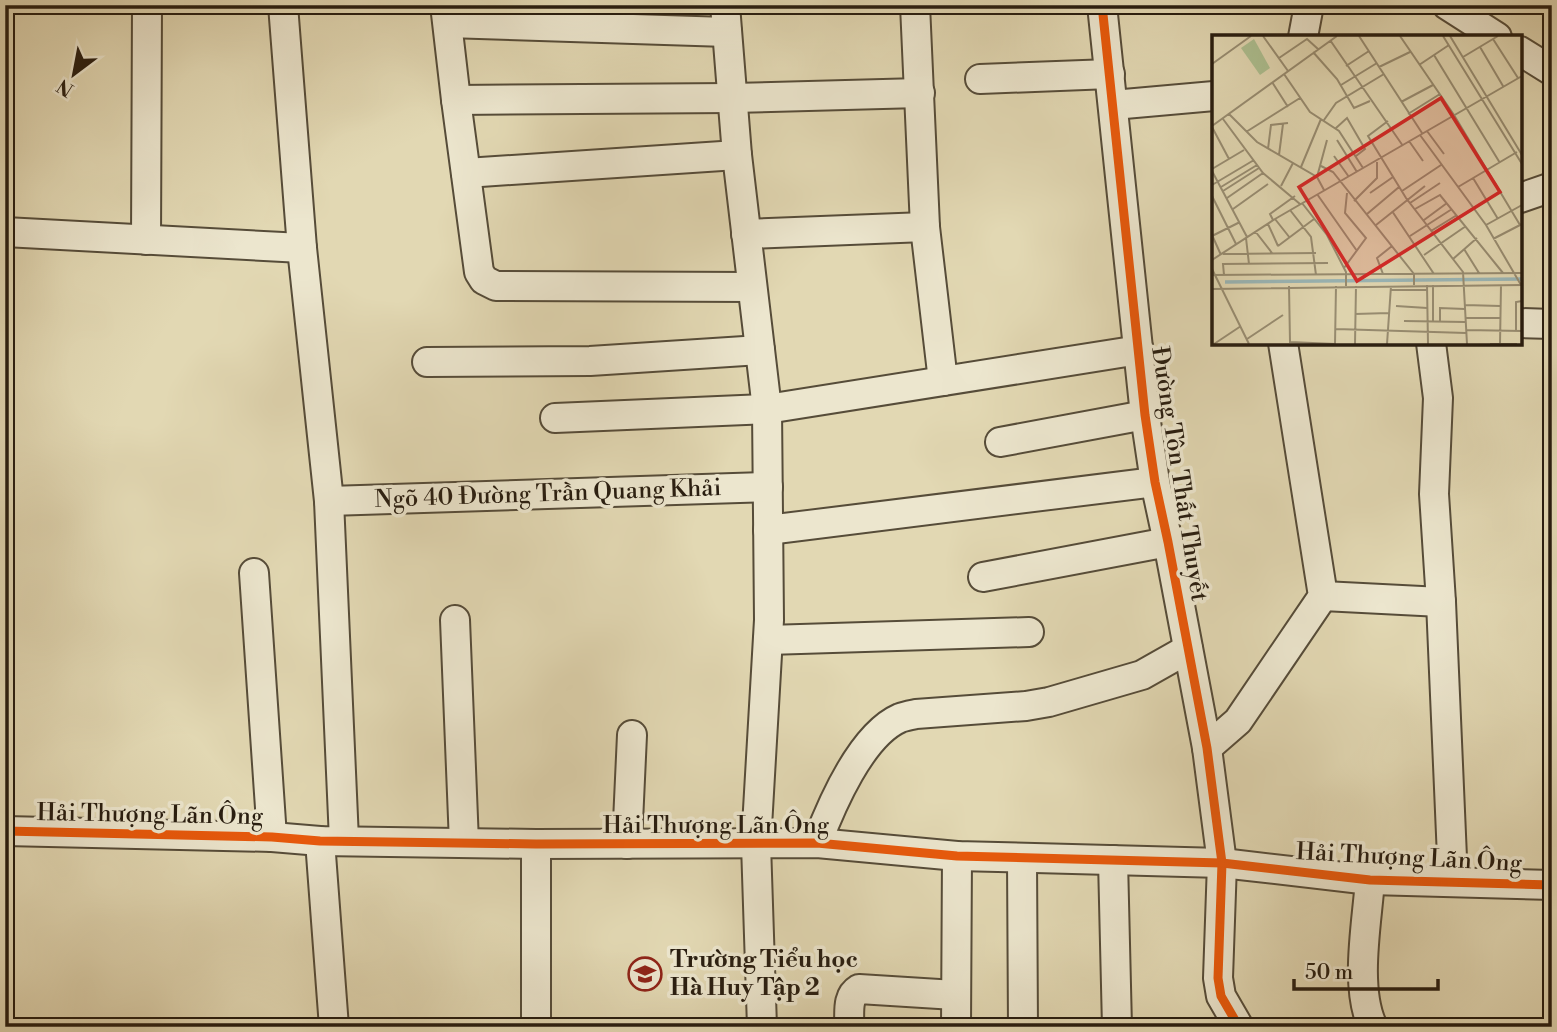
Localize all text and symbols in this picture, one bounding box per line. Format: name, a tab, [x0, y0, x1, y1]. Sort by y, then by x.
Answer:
inset map	[1212, 35, 1522, 345]
north arrow	[38, 38, 108, 108]
text: N	[53, 73, 78, 102]
street label: Đường Tôn Thất Thuyết	[1144, 344, 1214, 604]
street label: Ngõ 40 Đường Trần Quang Khải	[374, 473, 722, 515]
street label: Hải Thượng Lãn Ông	[36, 796, 264, 832]
street label: Hải Thượng Lãn Ông	[603, 809, 830, 841]
street label: Hải Thượng Lãn Ông	[1295, 835, 1524, 879]
place label: Trường Tiểu học Hà Huy Tập 2	[670, 945, 858, 1003]
scale bar	[1294, 948, 1438, 992]
school or university icon: Trường Tiểu học Hà Huy Tập 2	[626, 955, 664, 993]
text: 50 m	[1305, 960, 1353, 986]

